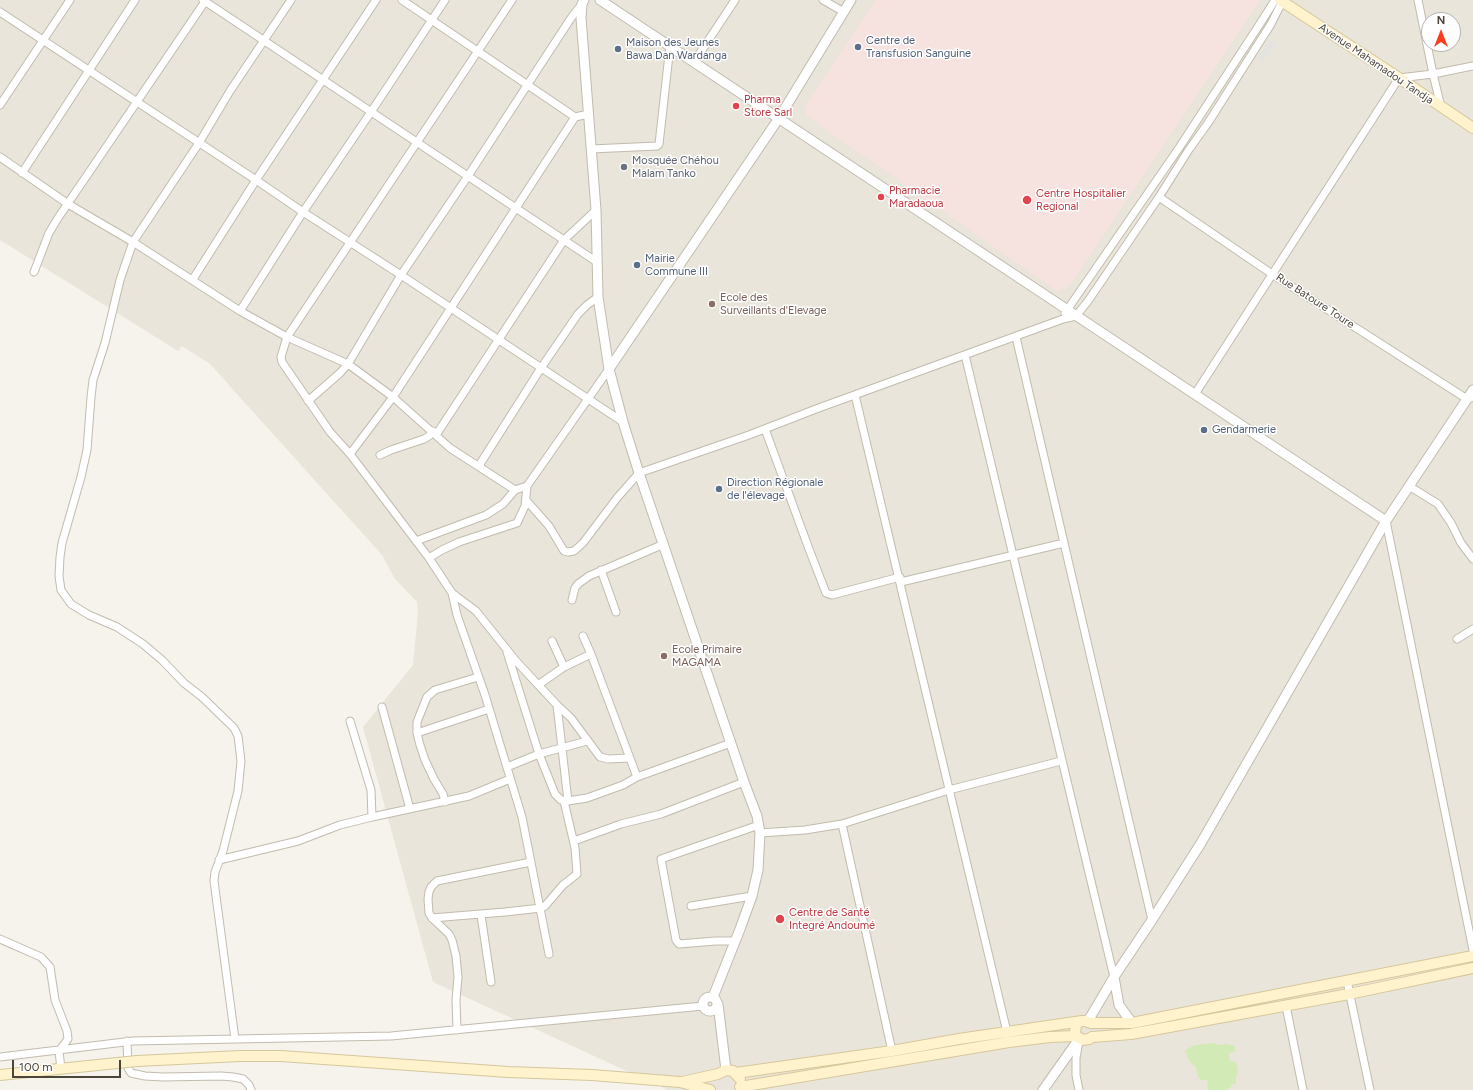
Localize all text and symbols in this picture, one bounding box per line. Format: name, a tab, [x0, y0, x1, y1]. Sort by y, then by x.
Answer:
north arrow	[1421, 12, 1461, 52]
text: N	[1437, 14, 1445, 27]
street label: Avenue Mahamadou Tandja	[1316, 21, 1436, 107]
place label: Centre de Transfusion Sanguine	[866, 34, 971, 60]
place label: Maison des Jeunes Bawa Dan Wardanga	[626, 36, 727, 62]
marker: Centre de Transfusion Sanguine	[853, 42, 863, 52]
marker: Maison des Jeunes Bawa Dan Wardanga	[613, 44, 623, 54]
place label: Pharma Store Sarl	[744, 93, 792, 119]
marker: Pharma Store Sarl	[731, 101, 741, 111]
place label: Mosquée Chéhou Malam Tanko	[632, 154, 719, 180]
marker: Mosquée Chéhou Malam Tanko	[619, 162, 629, 172]
place label: Pharmacie Maradaoua	[889, 184, 943, 210]
place label: Centre Hospitalier Regional	[1036, 187, 1126, 213]
marker: Pharmacie Maradaoua	[876, 192, 886, 202]
marker: Centre Hospitalier Regional	[1021, 194, 1033, 206]
place label: Mairie Commune III	[645, 252, 708, 278]
marker: Mairie Commune III	[632, 260, 642, 270]
street label: Rue Batoure Toure	[1273, 271, 1357, 331]
place label: Ecole des Surveillants d'Elevage	[720, 291, 826, 317]
marker: Ecole des Surveillants d'Elevage	[707, 299, 717, 309]
place label: Gendarmerie	[1212, 423, 1276, 437]
marker: Gendarmerie	[1199, 425, 1209, 435]
place label: Direction Régionale de l'élevage	[727, 476, 823, 502]
marker: Direction Régionale de l'élevage	[714, 484, 724, 494]
place label: Ecole Primaire MAGAMA	[672, 643, 742, 669]
marker: Ecole Primaire MAGAMA	[659, 651, 669, 661]
place label: Centre de Santé Integré Andoumé	[789, 906, 875, 932]
marker: Centre de Santé Integré Andoumé	[774, 913, 786, 925]
scale bar	[14, 1052, 123, 1078]
text: 100 m	[19, 1060, 53, 1074]

